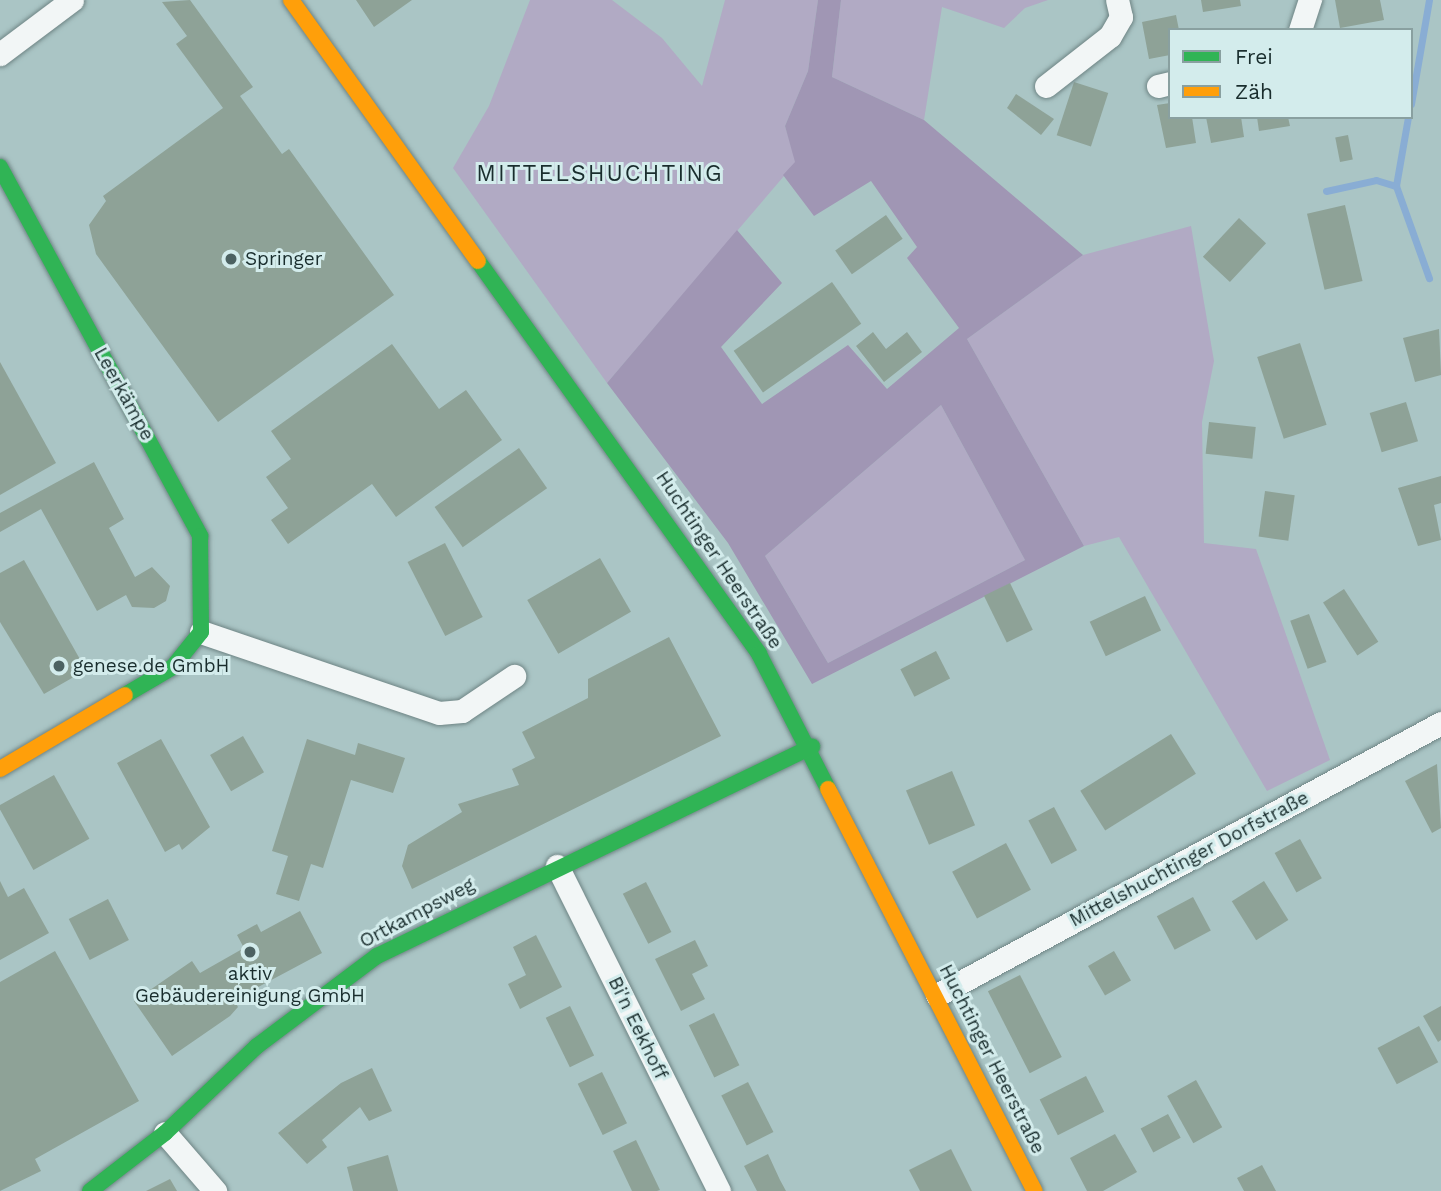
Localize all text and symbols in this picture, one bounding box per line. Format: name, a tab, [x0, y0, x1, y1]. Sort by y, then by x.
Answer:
legend	[1168, 28, 1413, 119]
text: Frei	[1235, 44, 1273, 69]
text: Zäh	[1235, 79, 1273, 104]
district label: MITTELSHUCHTING	[478, 160, 722, 188]
place label: Springer	[245, 248, 322, 270]
marker: Springer	[223, 251, 239, 267]
street label: Leerkämpe	[89, 343, 159, 445]
street label: Huchtinger Heerstraße	[651, 467, 787, 653]
place label: genese.de GmbH	[73, 655, 229, 677]
marker: genese.de GmbH	[51, 658, 67, 674]
street label: Mittelshuchtinger Dorfstraße	[1065, 786, 1313, 932]
street label: Ortkampsweg	[356, 873, 478, 953]
marker: aktiv Gebäudereinigung GmbH	[242, 944, 258, 960]
street label: Huchtinger Heerstraße	[934, 960, 1050, 1158]
place label: aktiv Gebäudereinigung GmbH	[135, 963, 365, 1007]
street label: Bi'n Eekhoff	[603, 973, 673, 1083]

